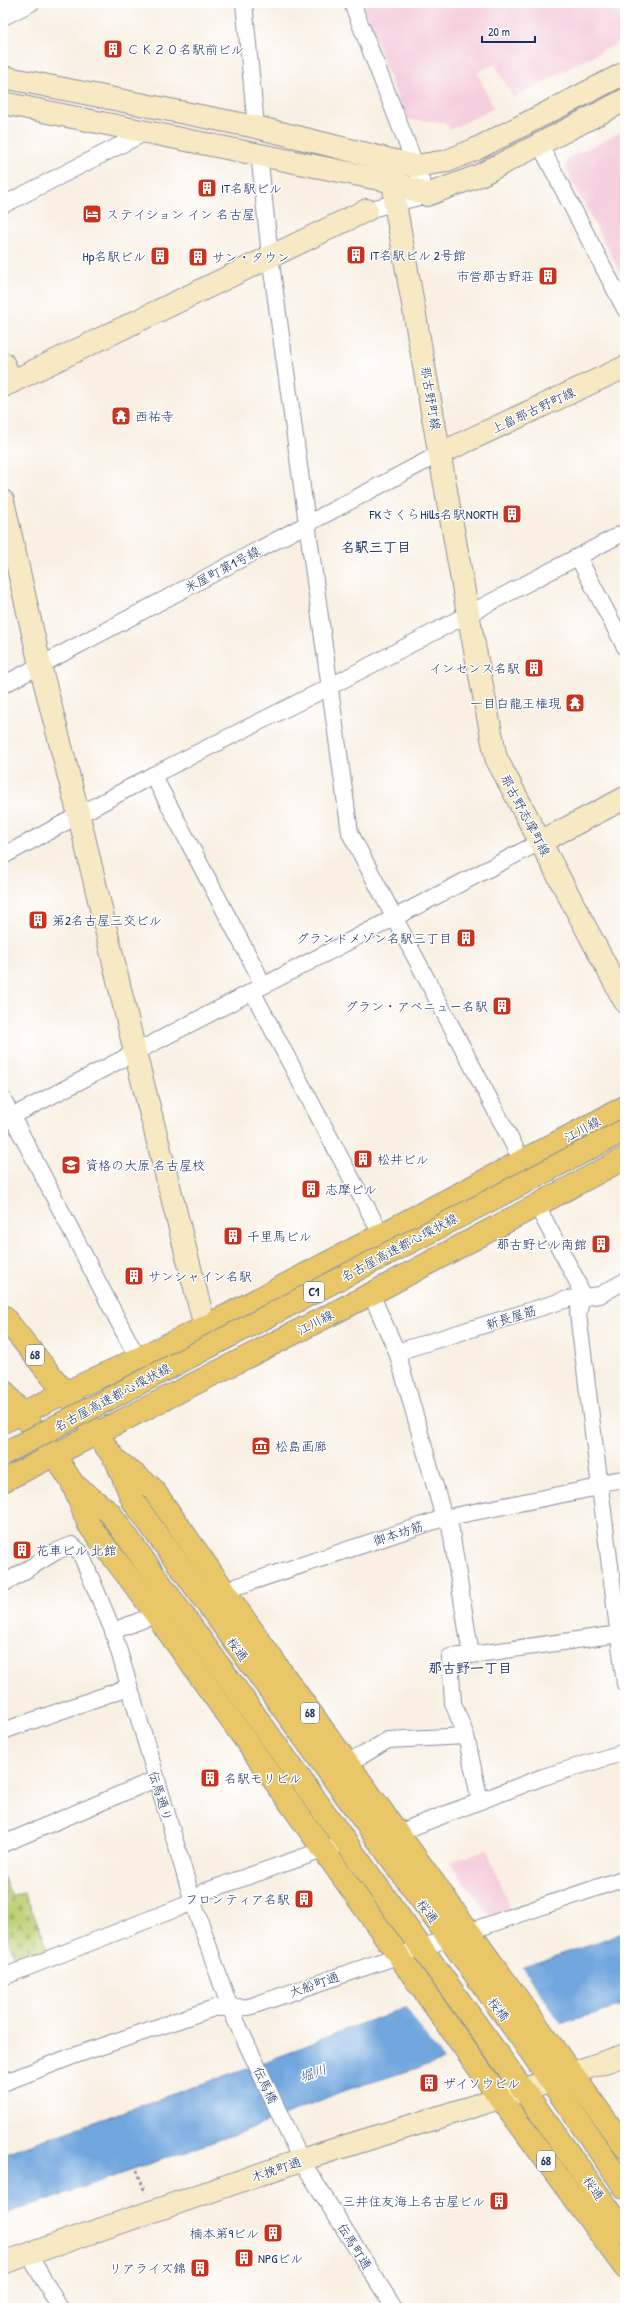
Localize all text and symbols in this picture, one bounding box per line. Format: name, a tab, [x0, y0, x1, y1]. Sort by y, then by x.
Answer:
scale bar	[482, 18, 535, 44]
text: 20 m	[488, 23, 510, 40]
building icon: ＣＫ２０名駅前ビル	[102, 38, 124, 60]
place label: ＣＫ２０名駅前ビル	[127, 40, 244, 58]
building icon: IT名駅ビル	[196, 177, 218, 199]
place label: IT名駅ビル	[221, 179, 282, 197]
hotel icon: ステイション イン 名古屋	[81, 203, 103, 225]
place label: ステイション イン 名古屋	[106, 205, 255, 223]
building icon: IT名駅ビル 2号館	[345, 244, 367, 266]
building icon: Hp名駅ビル	[149, 245, 171, 267]
building icon: サン・タウン	[187, 246, 209, 268]
place label: IT名駅ビル 2号館	[370, 246, 466, 264]
place label: Hp名駅ビル	[83, 247, 146, 265]
place label: サン・タウン	[212, 248, 290, 266]
building icon: 市営那古野荘	[537, 265, 559, 287]
place label: 市営那古野荘	[456, 267, 534, 285]
street label: 那古野町線	[416, 364, 446, 433]
street label: 上畠那古野町線	[488, 382, 579, 437]
temple icon: 西祐寺	[110, 405, 132, 427]
place label: 西祐寺	[135, 407, 174, 425]
building icon: FKさくらHills名駅NORTH	[501, 503, 523, 525]
place label: FKさくらHills名駅NORTH	[369, 505, 498, 523]
district label: 名駅三丁目	[341, 537, 411, 556]
street label: 米屋町第1号線	[181, 541, 264, 596]
building icon: インセンス名駅	[523, 657, 545, 679]
place label: インセンス名駅	[429, 659, 520, 677]
temple icon: 一目白龍王権現	[564, 692, 586, 714]
place label: 一目白龍王権現	[470, 694, 561, 712]
street label: 那古野志摩町線	[497, 771, 556, 860]
building icon: 第2名古屋三交ビル	[27, 909, 49, 931]
place label: 第2名古屋三交ビル	[52, 911, 162, 929]
building icon: グランドメゾン名駅三丁目	[455, 927, 477, 949]
place label: グランドメゾン名駅三丁目	[296, 929, 452, 947]
building icon: グラン・アベニュー名駅	[491, 995, 513, 1017]
place label: グラン・アベニュー名駅	[345, 997, 488, 1015]
street label: 江川線	[561, 1111, 604, 1146]
building icon: 松井ビル	[352, 1148, 374, 1170]
place label: 松井ビル	[377, 1150, 429, 1168]
school or university icon: 資格の大原 名古屋校	[60, 1154, 82, 1176]
place label: 資格の大原 名古屋校	[85, 1156, 205, 1174]
building icon: 志摩ビル	[300, 1178, 322, 1200]
place label: 志摩ビル	[325, 1180, 377, 1198]
street label: 名古屋高速都心環状線	[337, 1208, 461, 1285]
building icon: 千里馬ビル	[222, 1225, 244, 1247]
place label: 千里馬ビル	[247, 1227, 312, 1245]
building icon: 那古野ビル南館	[590, 1233, 612, 1255]
place label: 那古野ビル南館	[496, 1235, 587, 1253]
building icon: サンシャイン名駅	[123, 1265, 145, 1287]
place label: サンシャイン名駅	[148, 1267, 252, 1285]
road number: C1	[304, 1282, 324, 1302]
street label: 新長屋筋	[483, 1301, 539, 1333]
street label: 江川線	[294, 1305, 337, 1339]
road number: 68	[26, 1345, 44, 1365]
street label: 名古屋高速都心環状線	[50, 1358, 174, 1435]
museum icon: 松島画廊	[250, 1435, 272, 1457]
place label: 松島画廊	[275, 1437, 327, 1455]
street label: 御本坊筋	[370, 1516, 426, 1550]
building icon: 花車ビル 北館	[11, 1539, 33, 1561]
place label: 花車ビル 北館	[36, 1541, 117, 1559]
street label: 桜通	[223, 1633, 253, 1665]
district label: 那古野一丁目	[428, 1658, 512, 1677]
road number: 68	[301, 1703, 319, 1723]
building icon: 名駅モリビル	[199, 1767, 221, 1789]
street label: 伝馬通り	[145, 1768, 177, 1824]
place label: 名駅モリビル	[224, 1769, 302, 1787]
building icon: フロンティア名駅	[293, 1888, 315, 1910]
place label: フロンティア名駅	[185, 1890, 290, 1908]
street label: 桜通	[413, 1895, 443, 1927]
street label: 大船町通	[286, 1967, 342, 2001]
street label: 桜橋	[484, 1993, 514, 2025]
water label: 堀川	[296, 2059, 329, 2086]
street label: 伝馬橋	[250, 2064, 282, 2106]
building icon: ザイソウビル	[418, 2072, 440, 2094]
place label: ザイソウビル	[443, 2074, 520, 2092]
road number: 68	[537, 2151, 555, 2171]
street label: 木挽町通	[248, 2152, 304, 2186]
street label: 桜通	[579, 2172, 609, 2204]
building icon: 三井住友海上名古屋ビル	[488, 2190, 510, 2212]
place label: 三井住友海上名古屋ビル	[342, 2192, 485, 2210]
street label: 伝馬町通	[334, 2219, 376, 2273]
building icon: 楠本第9ビル	[262, 2222, 284, 2244]
place label: 楠本第9ビル	[189, 2224, 259, 2242]
building icon: NPGビル	[233, 2247, 255, 2269]
place label: NPGビル	[258, 2249, 303, 2267]
building icon: リアライズ錦	[189, 2257, 211, 2279]
place label: リアライズ錦	[109, 2259, 186, 2277]

